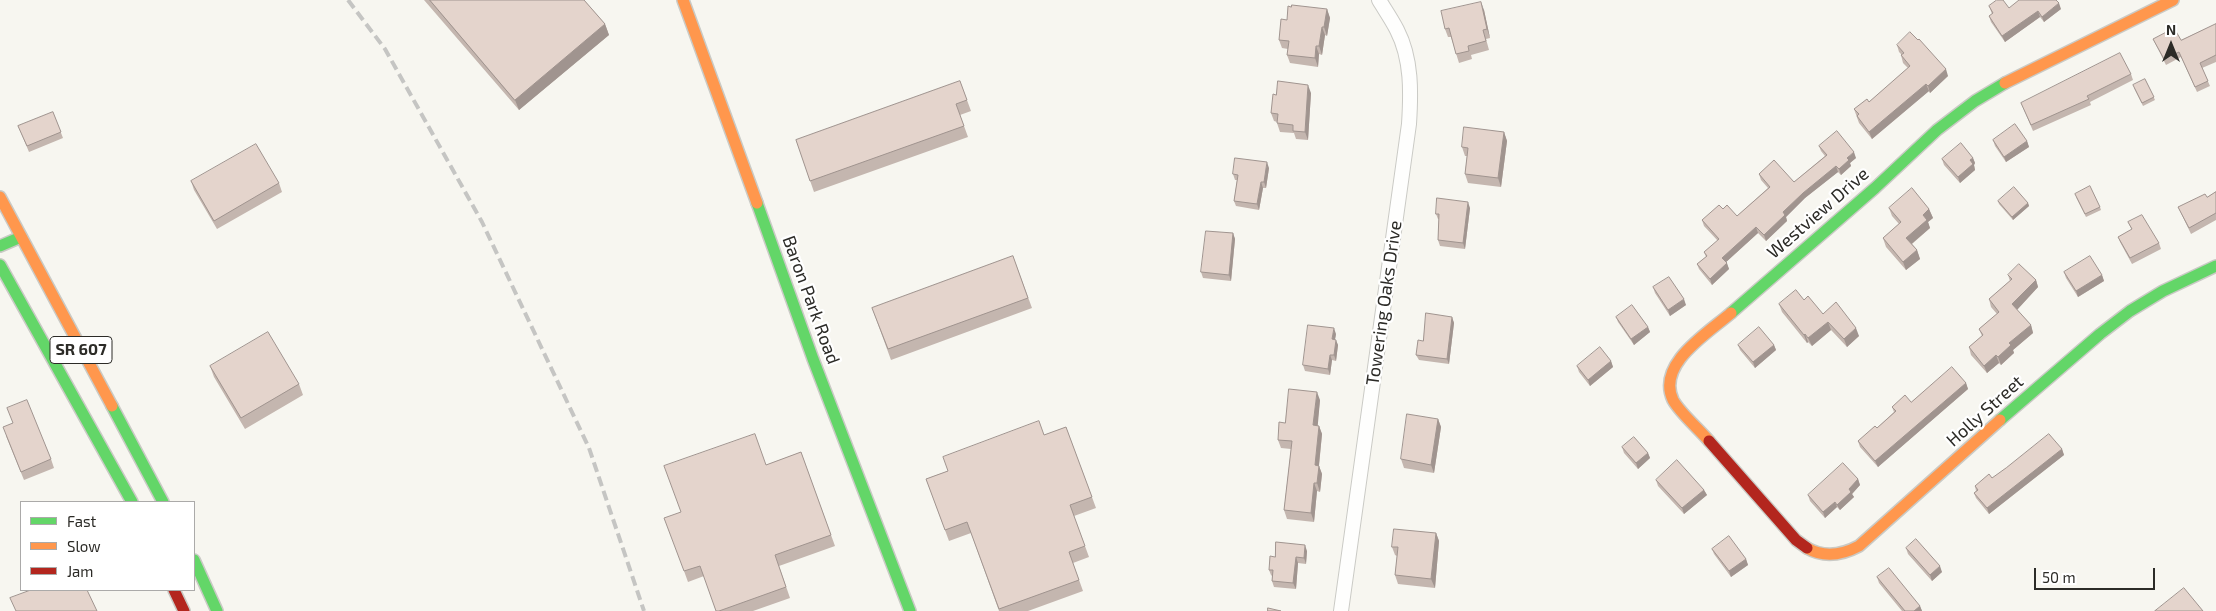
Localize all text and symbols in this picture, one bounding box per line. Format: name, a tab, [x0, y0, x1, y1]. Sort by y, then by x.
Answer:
north arrow	[2146, 20, 2196, 70]
text: N	[2166, 21, 2176, 38]
street label: Westview Drive	[1763, 163, 1873, 263]
street label: Towering Oaks Drive	[1362, 219, 1406, 387]
street label: Baron Park Road	[778, 233, 844, 367]
road number: SR 607	[50, 336, 112, 364]
street label: Holly Street	[1942, 371, 2028, 451]
legend	[20, 501, 195, 591]
text: Fast	[67, 512, 96, 530]
text: Slow	[67, 537, 101, 555]
scale bar	[2036, 558, 2157, 590]
text: Jam	[67, 562, 93, 580]
text: 50 m	[2042, 568, 2076, 586]

